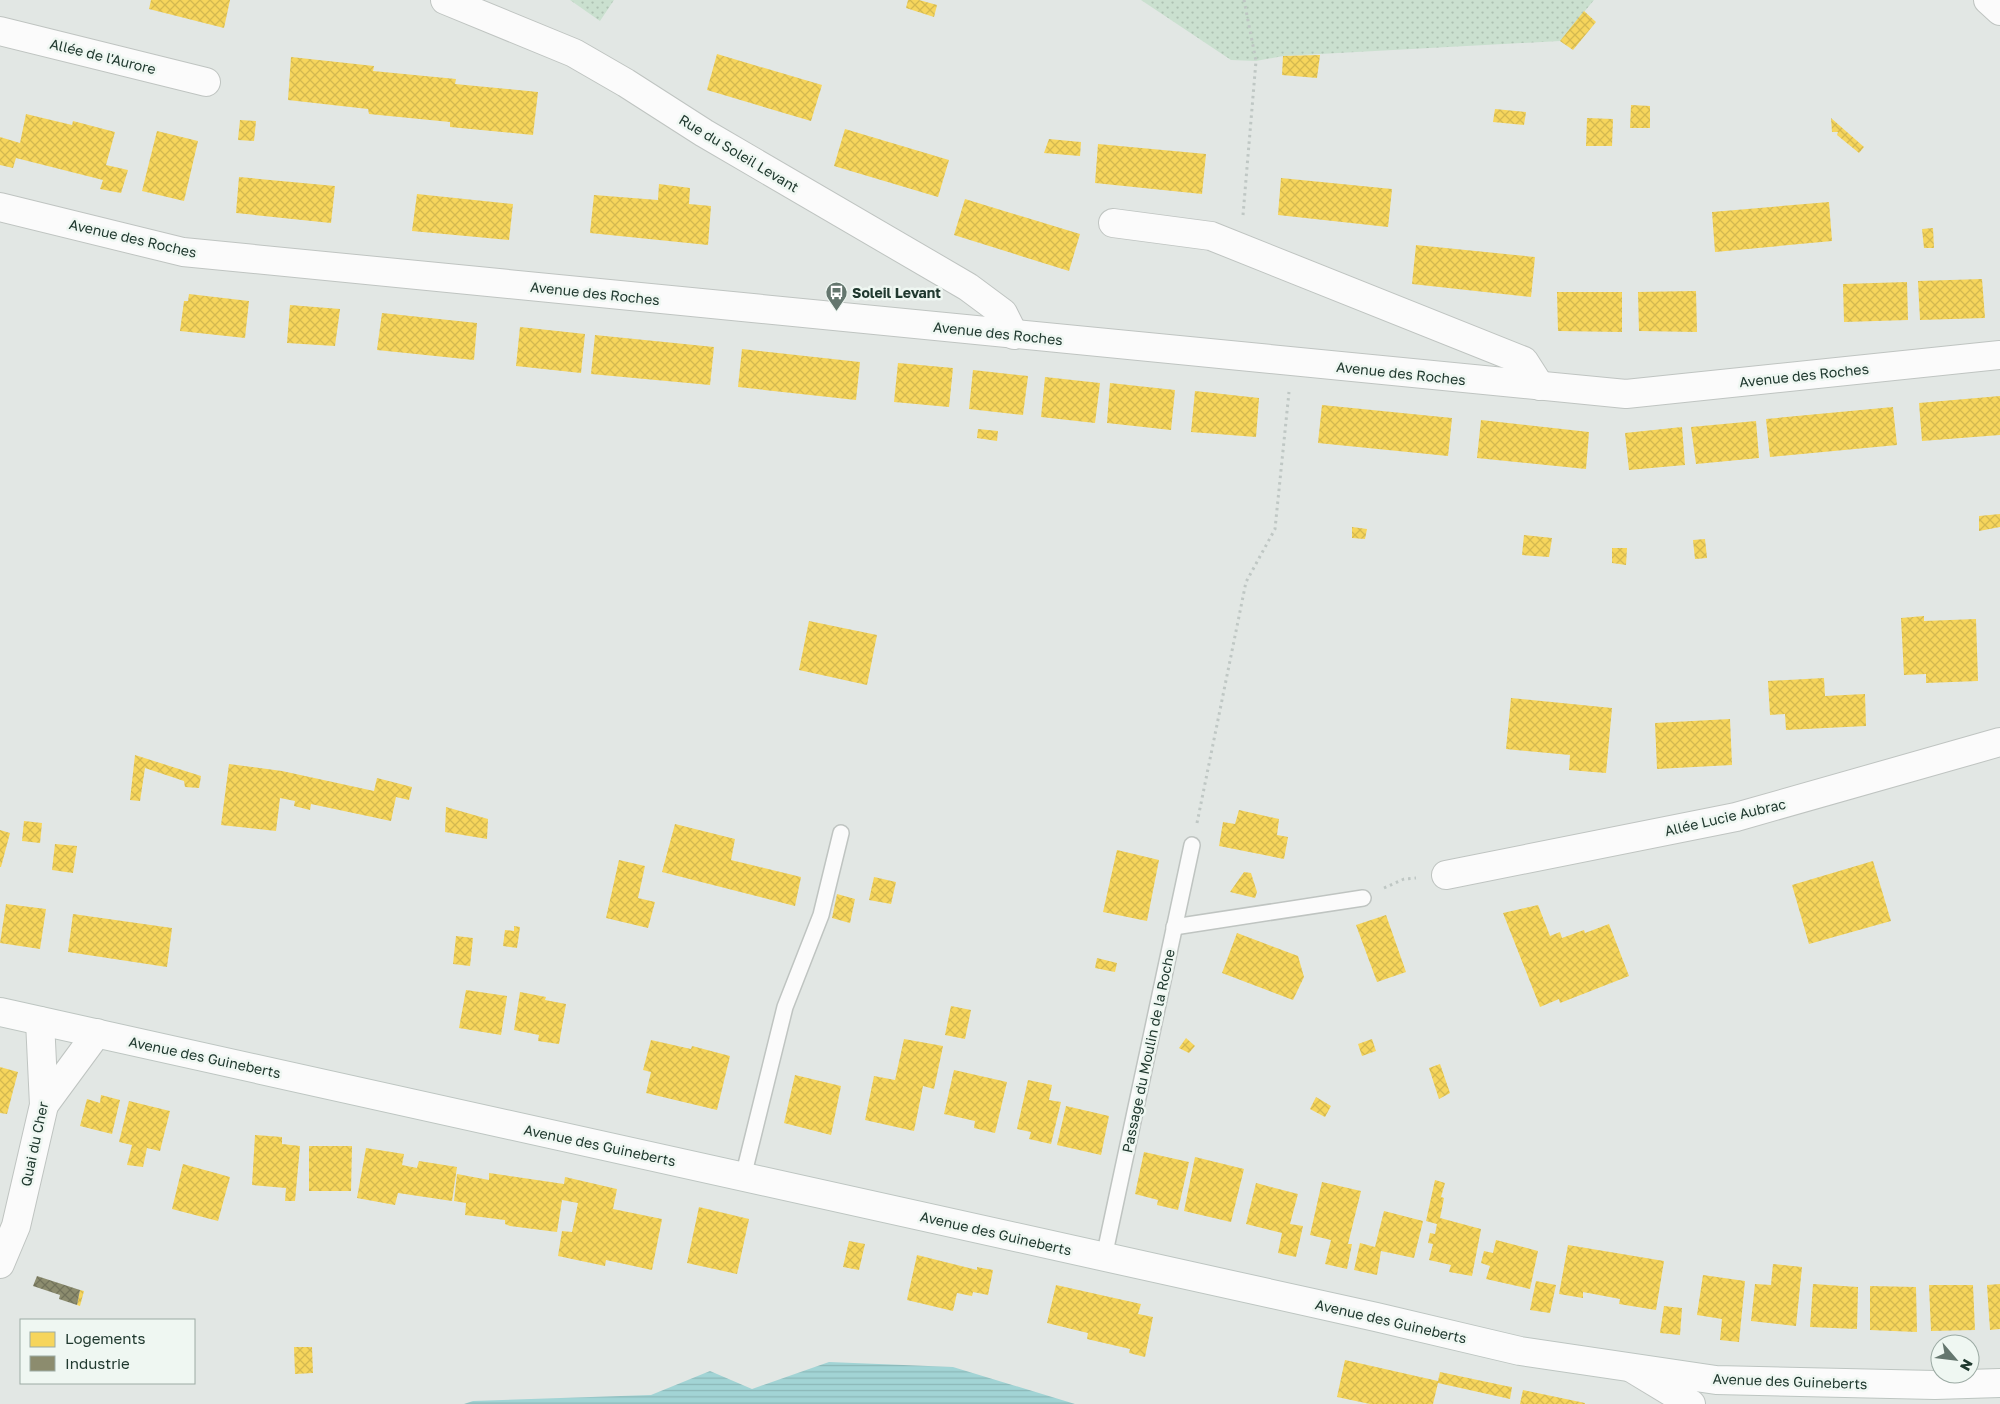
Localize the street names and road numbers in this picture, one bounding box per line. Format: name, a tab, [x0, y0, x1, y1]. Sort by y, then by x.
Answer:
street label: Allée de l'Aurore	[48, 35, 158, 77]
street label: Rue du Soleil Levant	[676, 111, 802, 195]
street label: Avenue des Roches	[68, 215, 198, 261]
street label: Avenue des Roches	[529, 278, 661, 308]
street label: Avenue des Roches	[932, 318, 1064, 348]
street label: Avenue des Roches	[1335, 358, 1467, 388]
street label: Avenue des Roches	[1738, 360, 1870, 390]
street label: Allée Lucie Aubrac	[1663, 795, 1788, 839]
street label: Passage du Moulin de la Roche	[1118, 947, 1178, 1155]
street label: Avenue des Guineberts	[127, 1033, 283, 1081]
street label: Quai du Cher	[17, 1100, 51, 1188]
street label: Avenue des Guineberts	[522, 1121, 678, 1169]
street label: Avenue des Guineberts	[919, 1207, 1073, 1259]
street label: Avenue des Guineberts	[1314, 1295, 1468, 1347]
street label: Avenue des Guineberts	[1712, 1370, 1868, 1392]

